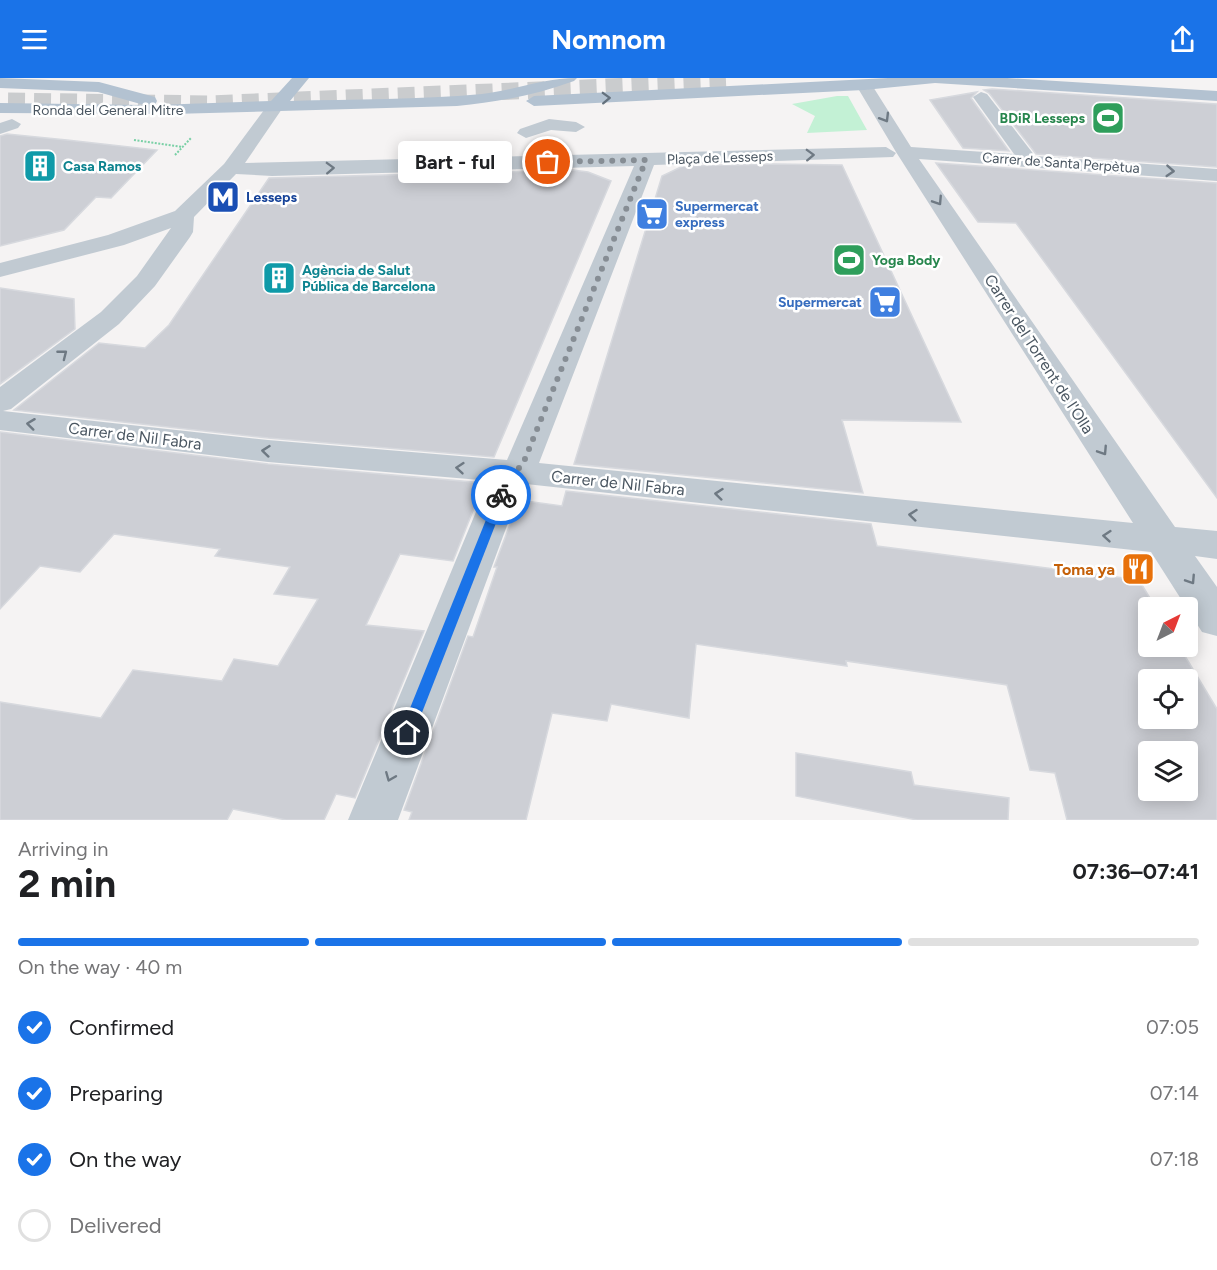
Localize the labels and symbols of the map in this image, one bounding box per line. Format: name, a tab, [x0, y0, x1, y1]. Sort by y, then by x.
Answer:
one-way arrow	[601, 91, 610, 104]
sports icon: BDiR Lesseps	[1090, 100, 1126, 136]
street label: Ronda del General Mitre	[33, 102, 184, 119]
place label: BDiR Lesseps	[1000, 110, 1085, 127]
one-way arrow	[877, 112, 889, 122]
pin	[522, 136, 573, 187]
callout: Bart - ful	[398, 141, 512, 183]
building icon: Casa Ramos	[22, 148, 58, 184]
street label: Plaça de Lesseps	[667, 148, 773, 168]
one-way arrow	[805, 149, 814, 162]
street label: Carrer de Santa Perpètua	[982, 149, 1140, 177]
place label: Casa Ramos	[63, 158, 142, 175]
one-way arrow	[326, 162, 335, 174]
one-way arrow	[1165, 164, 1175, 177]
metro station icon: Lesseps	[205, 179, 241, 215]
place label: Lesseps	[246, 189, 297, 206]
one-way arrow	[930, 194, 941, 205]
supermarket icon: Supermercat express	[634, 196, 670, 232]
place label: Supermercat express	[675, 198, 759, 231]
sports icon: Yoga Body	[831, 242, 867, 278]
place label: Yoga Body	[872, 252, 941, 269]
building icon: Agència de Salut Pública de Barcelona	[261, 260, 297, 296]
place label: Agència de Salut Pública de Barcelona	[302, 262, 435, 295]
street label: Carrer del Torrent de l'Olla	[980, 271, 1098, 437]
supermarket icon: Supermercat	[867, 284, 903, 320]
place label: Supermercat	[778, 294, 862, 311]
one-way arrow	[56, 350, 67, 361]
one-way arrow	[26, 418, 35, 430]
street label: Carrer de Nil Fabra	[67, 418, 203, 454]
one-way arrow	[1096, 444, 1107, 455]
one-way arrow	[262, 445, 271, 457]
one-way arrow	[456, 462, 465, 475]
courier	[471, 465, 531, 525]
street label: Carrer de Nil Fabra	[550, 467, 686, 499]
one-way arrow	[714, 488, 723, 501]
one-way arrow	[908, 509, 917, 522]
one-way arrow	[1102, 530, 1111, 543]
restaurant icon: Toma ya	[1120, 551, 1156, 587]
place label: Toma ya	[1054, 560, 1115, 579]
one-way arrow	[1184, 573, 1195, 584]
north arrow	[1138, 597, 1198, 657]
pin	[381, 707, 432, 758]
one-way arrow	[385, 770, 397, 781]

